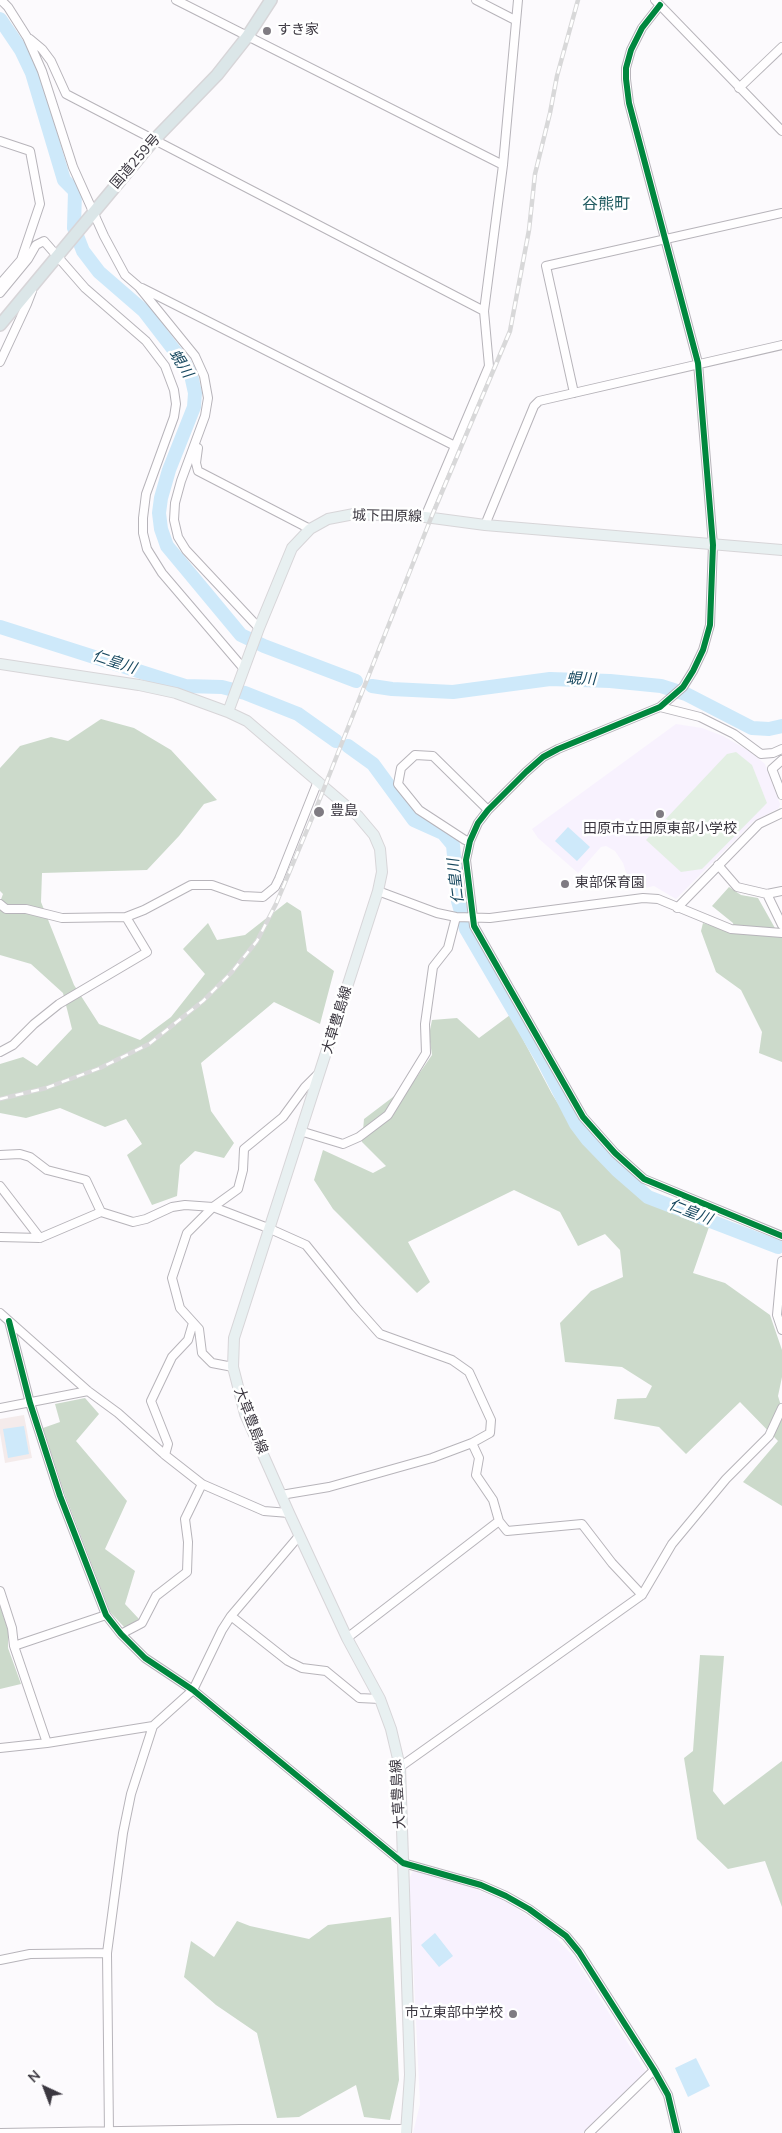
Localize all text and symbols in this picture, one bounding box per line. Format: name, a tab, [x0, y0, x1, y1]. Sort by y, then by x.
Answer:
place label: すき家	[277, 23, 319, 39]
marker: すき家	[261, 25, 273, 37]
street label: 国道259号	[108, 131, 164, 193]
district label: 谷熊町	[582, 195, 630, 215]
water label: 蜆川	[164, 347, 196, 381]
street label: 城下田原線	[352, 508, 422, 526]
water label: 仁皇川	[90, 647, 138, 679]
water label: 蜆川	[566, 670, 596, 690]
place label: 豊島	[330, 804, 358, 820]
marker: 豊島	[312, 805, 326, 819]
marker: 田原市立田原東部小学校	[654, 808, 666, 820]
place label: 田原市立田原東部小学校	[583, 822, 737, 838]
water label: 仁皇川	[445, 858, 469, 904]
place label: 東部保育園	[575, 876, 645, 892]
marker: 東部保育園	[559, 878, 571, 890]
street label: 大草豊島線	[320, 984, 356, 1056]
water label: 仁皇川	[666, 1197, 714, 1229]
street label: 大草豊島線	[230, 1385, 270, 1457]
street label: 大草豊島線	[388, 1758, 410, 1830]
place label: 市立東部中学校	[405, 2006, 503, 2022]
marker: 市立東部中学校	[507, 2008, 519, 2020]
north arrow	[20, 2063, 70, 2113]
text: N	[24, 2066, 45, 2087]

